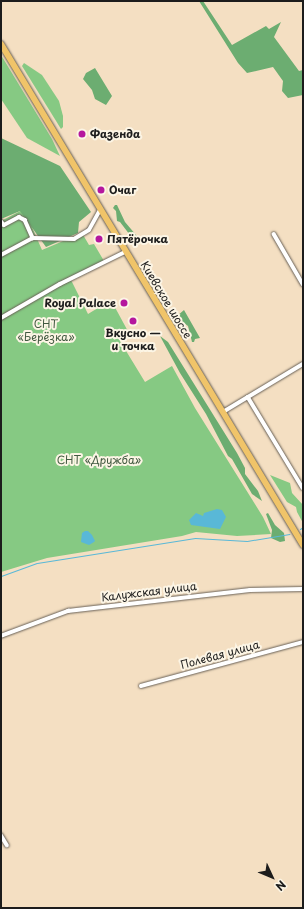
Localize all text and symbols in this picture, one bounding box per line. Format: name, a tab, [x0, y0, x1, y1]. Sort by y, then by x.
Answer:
place label: Фазенда	[90, 127, 140, 141]
marker: Фазенда	[77, 129, 87, 139]
place label: Очаг	[109, 183, 136, 197]
marker: Очаг	[96, 185, 106, 195]
place label: Пятёрочка	[107, 232, 168, 246]
marker: Пятёрочка	[94, 234, 104, 244]
street label: Киевское шоссе	[138, 259, 194, 341]
place label: Royal Palace	[44, 296, 116, 310]
marker: Royal Palace	[119, 298, 129, 308]
marker: Вкусно — и точка	[128, 316, 138, 326]
park label: СНТ «Берёзка»	[17, 318, 75, 344]
place label: Вкусно — и точка	[105, 327, 161, 353]
park label: СНТ «Дружба»	[57, 453, 141, 467]
street label: Калужская улица	[100, 580, 198, 604]
street label: Полевая улица	[179, 638, 261, 672]
north arrow	[252, 857, 292, 897]
text: N	[272, 877, 290, 895]

